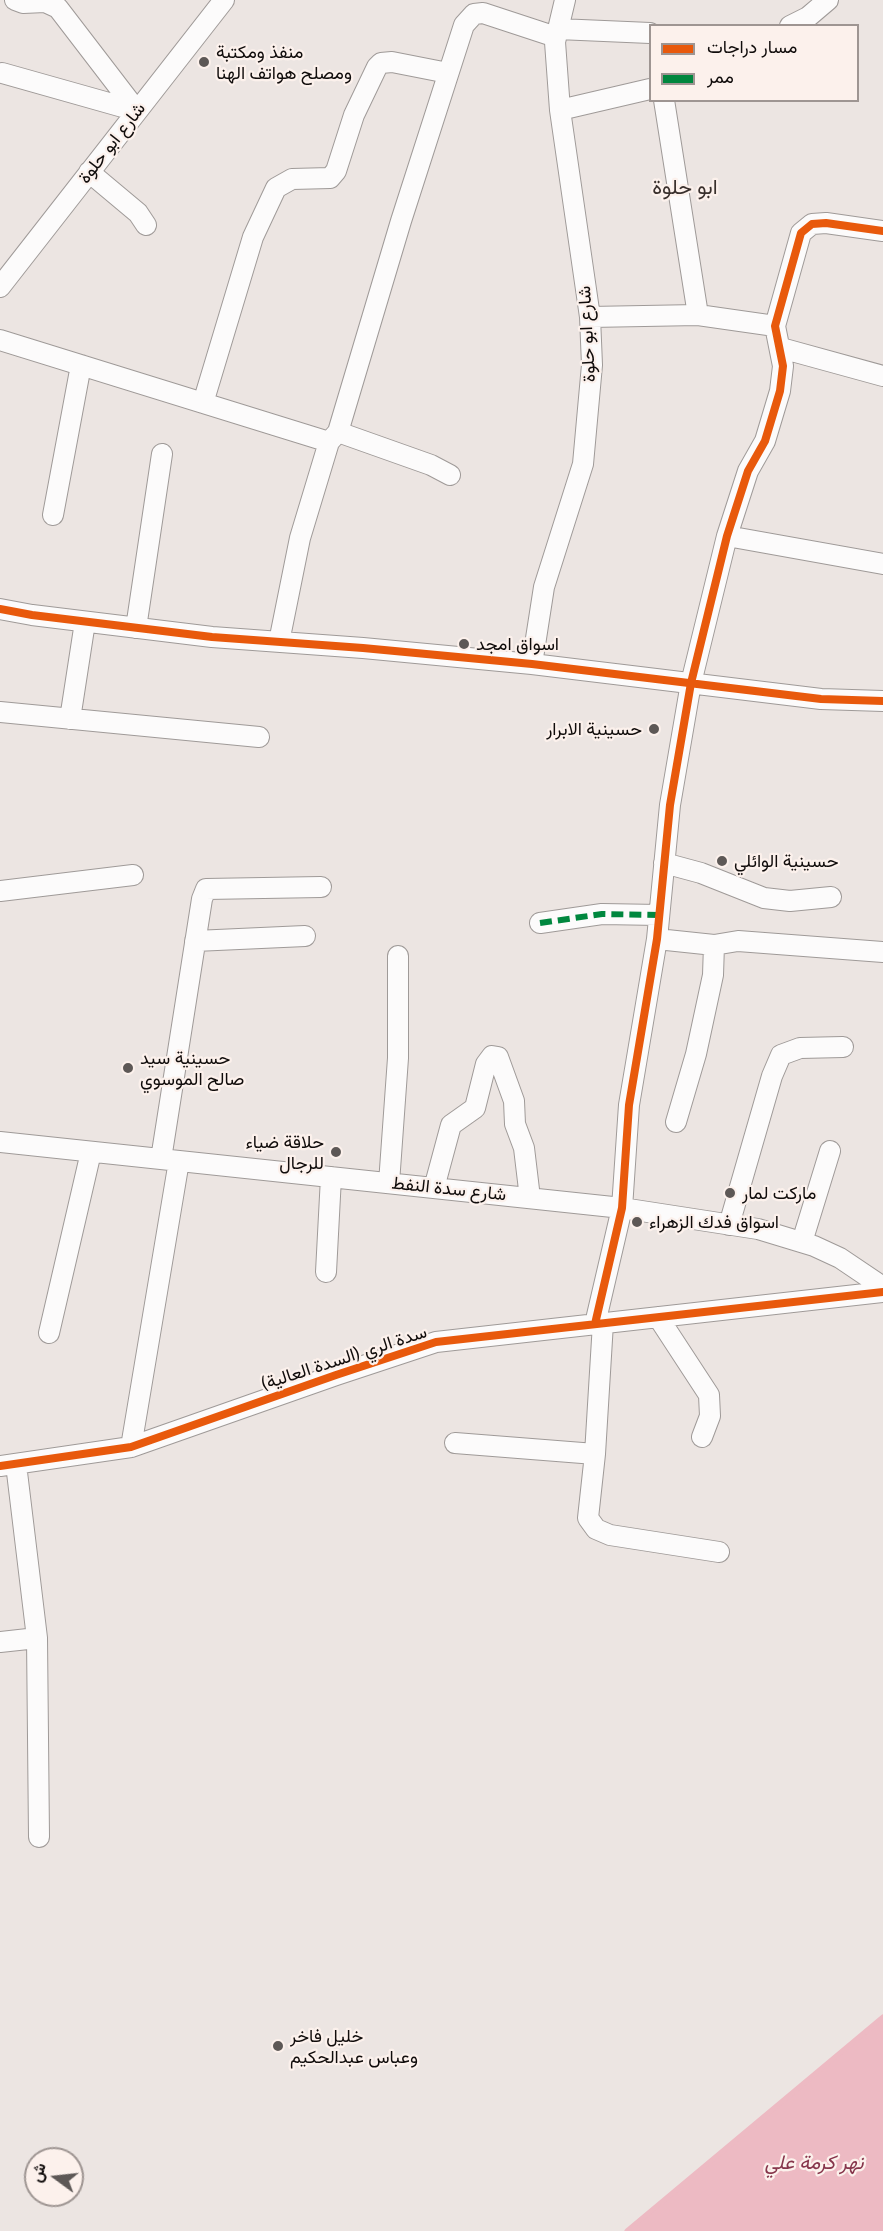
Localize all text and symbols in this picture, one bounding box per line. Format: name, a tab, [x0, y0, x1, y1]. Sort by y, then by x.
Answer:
legend	[649, 24, 859, 102]
text: مسار دراجات	[707, 36, 797, 57]
place label: منفذ ومكتبة ومصلح هواتف الهنا	[216, 41, 352, 84]
marker: منفذ ومكتبة ومصلح هواتف الهنا	[197, 55, 211, 69]
text: ممر	[707, 66, 734, 87]
street label: شارع ابو حلوة	[74, 98, 150, 188]
district label: ابو حلوة	[652, 175, 718, 201]
street label: شارع ابو حلوة	[574, 285, 600, 383]
place label: اسواق امجد	[476, 633, 559, 655]
marker: اسواق امجد	[457, 637, 471, 651]
place label: حسينية الابرار	[546, 718, 642, 740]
marker: حسينية الابرار	[647, 722, 661, 736]
place label: حسينية الوائلي	[734, 850, 839, 872]
marker: حسينية الوائلي	[715, 854, 729, 868]
place label: حسينية سيد صالح الموسوي	[140, 1047, 244, 1090]
marker: حسينية سيد صالح الموسوي	[121, 1061, 135, 1075]
place label: حلاقة ضياء للرجال	[246, 1131, 324, 1174]
marker: حلاقة ضياء للرجال	[329, 1145, 343, 1159]
street label: شارع سدة النفط	[391, 1172, 507, 1206]
place label: ماركت لمار	[742, 1182, 816, 1204]
marker: ماركت لمار	[723, 1186, 737, 1200]
place label: اسواق فدك الزهراء	[649, 1211, 779, 1233]
marker: اسواق فدك الزهراء	[630, 1215, 644, 1229]
street label: سدة الري (السدة العالية)	[258, 1321, 430, 1395]
place label: خليل فاخر وعباس عبدالحكيم	[290, 2025, 418, 2068]
marker: خليل فاخر وعباس عبدالحكيم	[271, 2039, 285, 2053]
north arrow	[24, 2147, 84, 2207]
water label: نهر كرمة علي	[765, 2151, 863, 2175]
text: ش	[26, 2161, 50, 2184]

